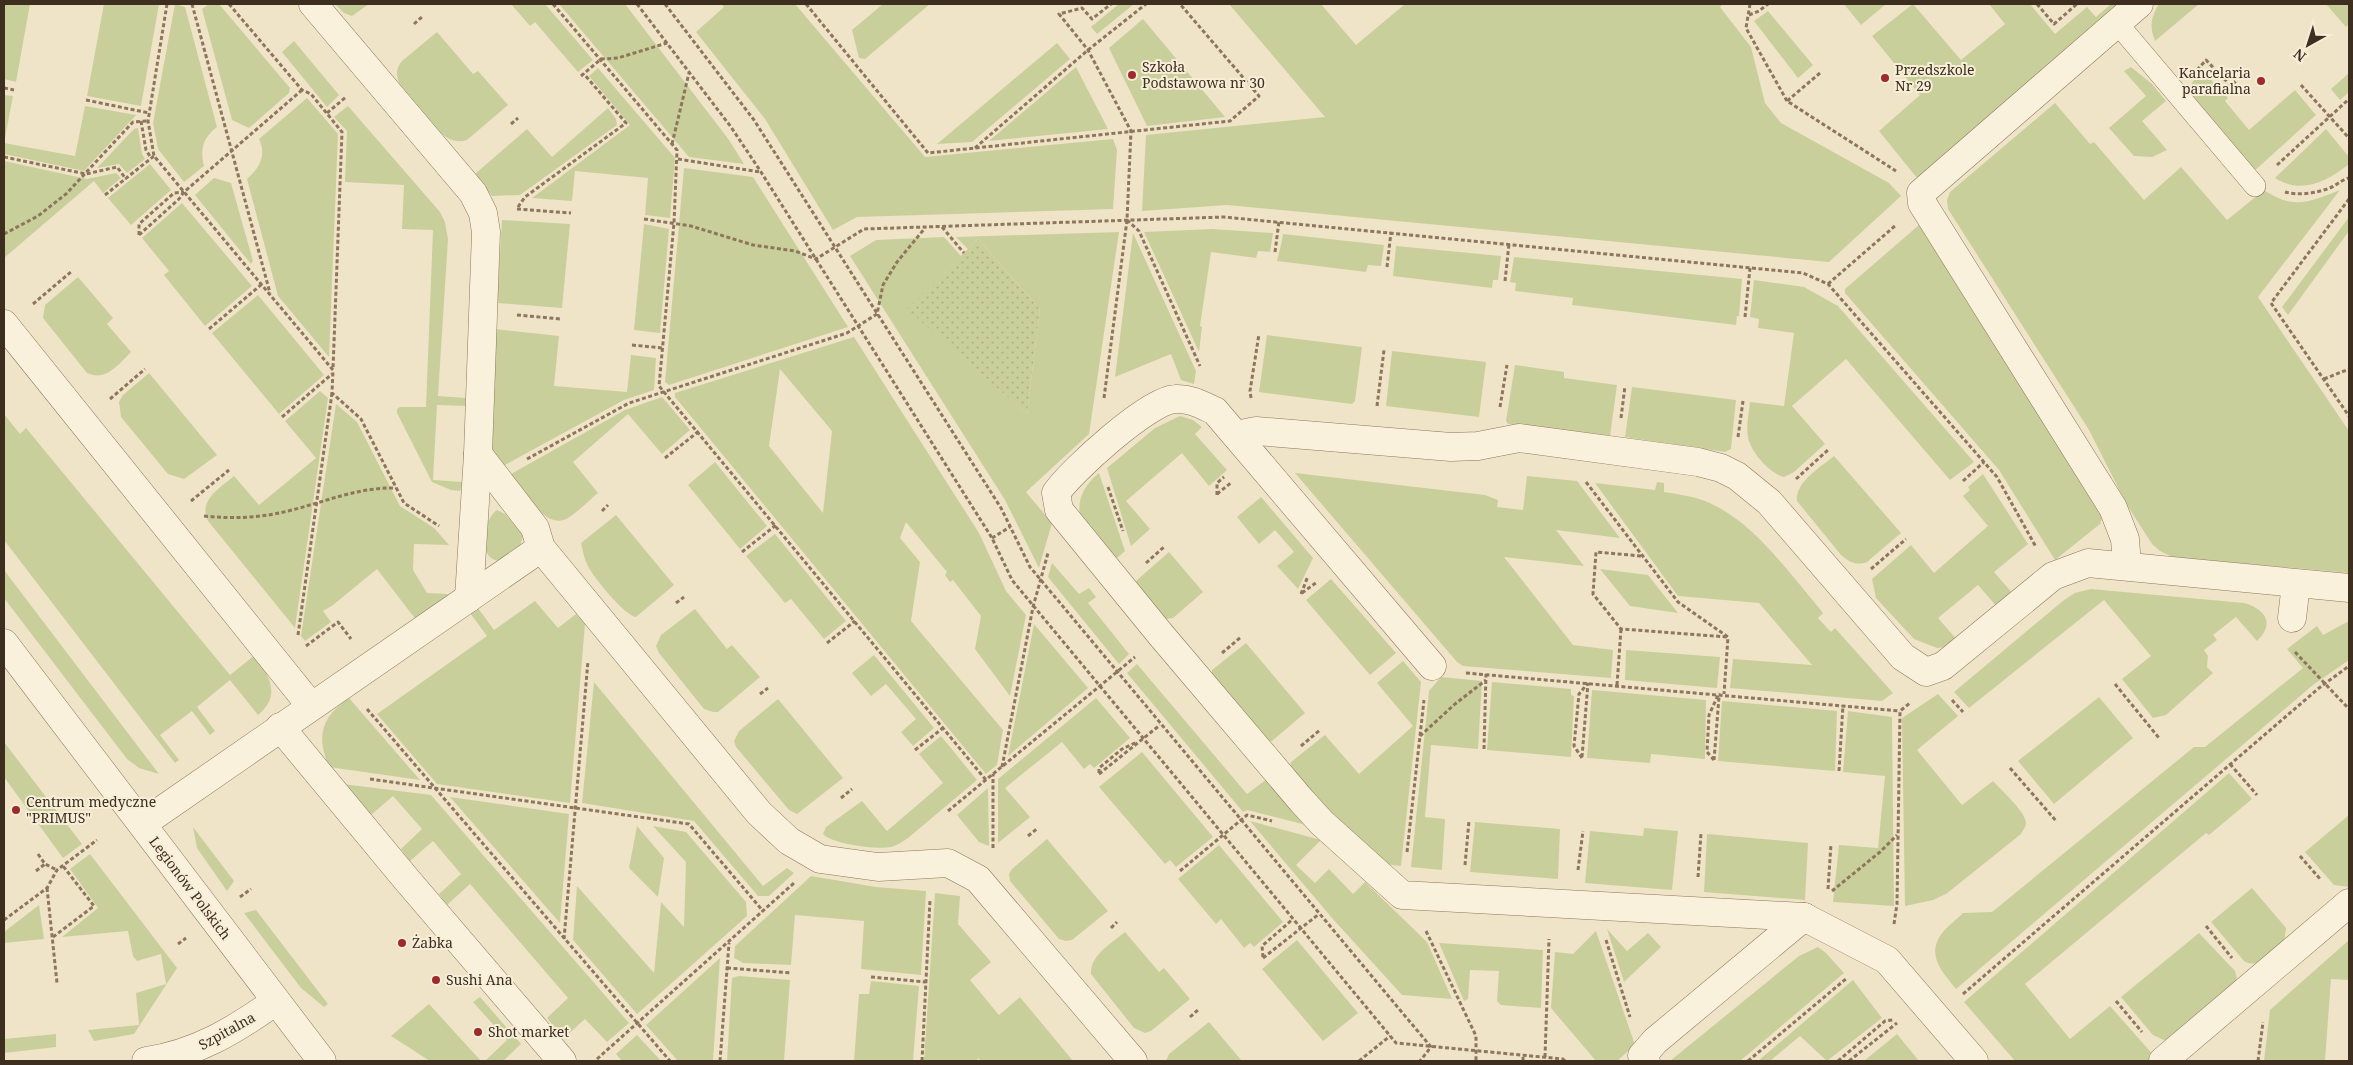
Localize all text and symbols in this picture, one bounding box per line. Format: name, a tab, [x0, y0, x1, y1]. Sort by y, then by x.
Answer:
north arrow	[2283, 20, 2333, 70]
text: N	[2289, 45, 2310, 66]
place label: Szkoła Podstawowa nr 30	[1142, 57, 1265, 92]
place label: Przedszkole Nr 29	[1895, 60, 1975, 95]
place label: Kancelaria parafialna	[2179, 63, 2251, 98]
marker: Szkoła Podstawowa nr 30	[1126, 69, 1138, 81]
marker: Przedszkole Nr 29	[1879, 72, 1891, 84]
marker: Kancelaria parafialna	[2255, 75, 2267, 87]
place label: Centrum medyczne "PRIMUS"	[26, 792, 156, 827]
marker: Centrum medyczne "PRIMUS"	[10, 804, 22, 816]
street label: Legionów Polskich	[145, 832, 236, 943]
place label: Żabka	[412, 933, 453, 952]
marker: Żabka	[396, 937, 408, 949]
place label: Sushi Ana	[446, 970, 513, 989]
marker: Sushi Ana	[430, 974, 442, 986]
street label: Szpitalna	[195, 1007, 259, 1054]
place label: Shot market	[488, 1022, 569, 1041]
marker: Shot market	[472, 1026, 484, 1038]

